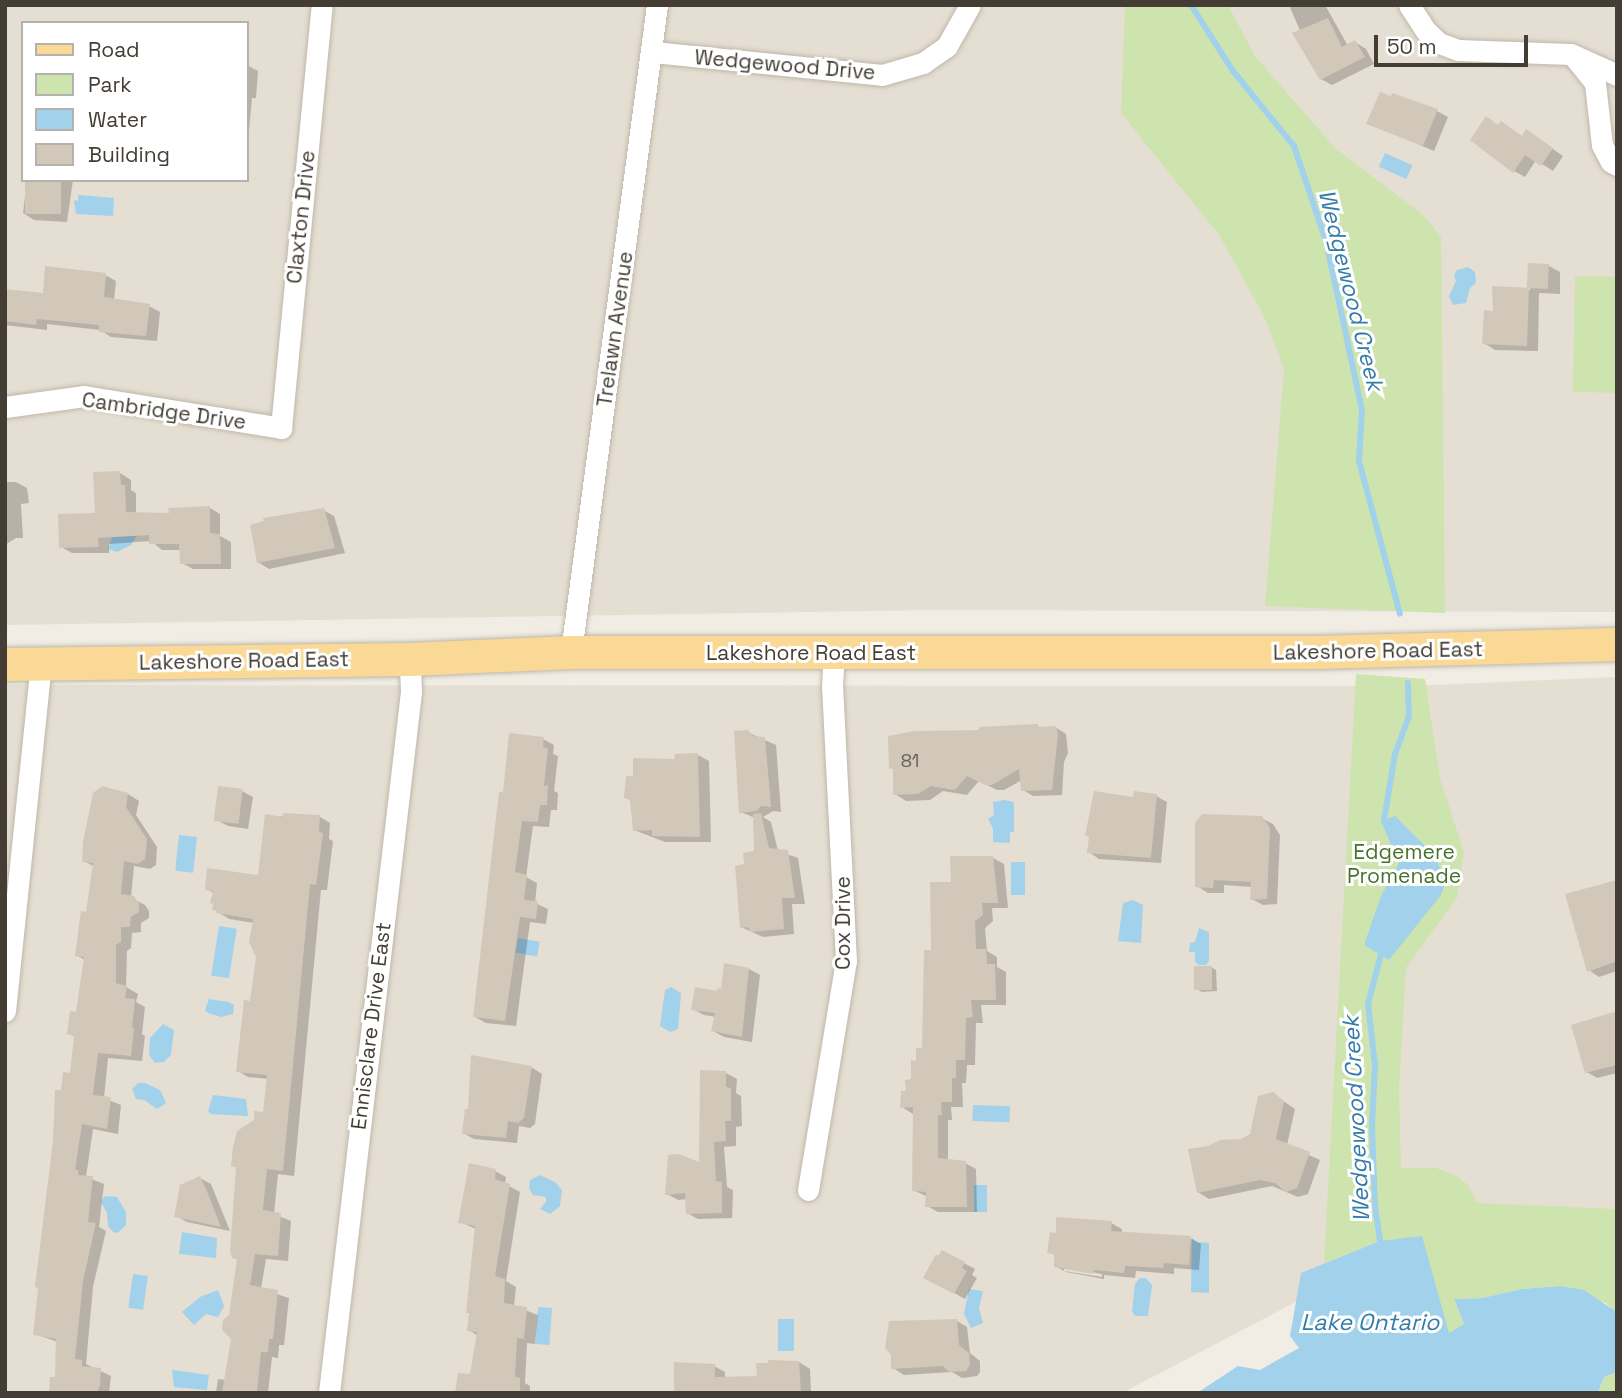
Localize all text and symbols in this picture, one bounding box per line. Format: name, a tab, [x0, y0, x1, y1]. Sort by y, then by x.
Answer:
legend	[21, 21, 248, 182]
scale bar	[1377, 21, 1531, 65]
text: 50 m	[1387, 33, 1437, 60]
text: Road	[88, 36, 140, 63]
street label: Wedgewood Drive	[693, 45, 877, 85]
text: Park	[88, 71, 132, 98]
text: Water	[88, 106, 147, 133]
text: Building	[88, 141, 170, 168]
street label: Claxton Drive	[281, 149, 321, 285]
water label: Wedgewood Creek	[1313, 187, 1389, 393]
street label: Trelawn Avenue	[592, 250, 638, 408]
street label: Cambridge Drive	[80, 387, 248, 435]
street label: Lakeshore Road East	[1273, 637, 1483, 665]
street label: Lakeshore Road East	[706, 640, 916, 666]
street label: Lakeshore Road East	[139, 647, 349, 675]
house number: 81	[901, 750, 919, 772]
park label: Edgemere Promenade	[1347, 839, 1461, 889]
street label: Cox Drive	[830, 876, 856, 970]
street label: Ennisclare Drive East	[346, 921, 396, 1131]
water label: Wedgewood Creek	[1337, 1015, 1375, 1223]
water label: Lake Ontario	[1301, 1308, 1439, 1336]

